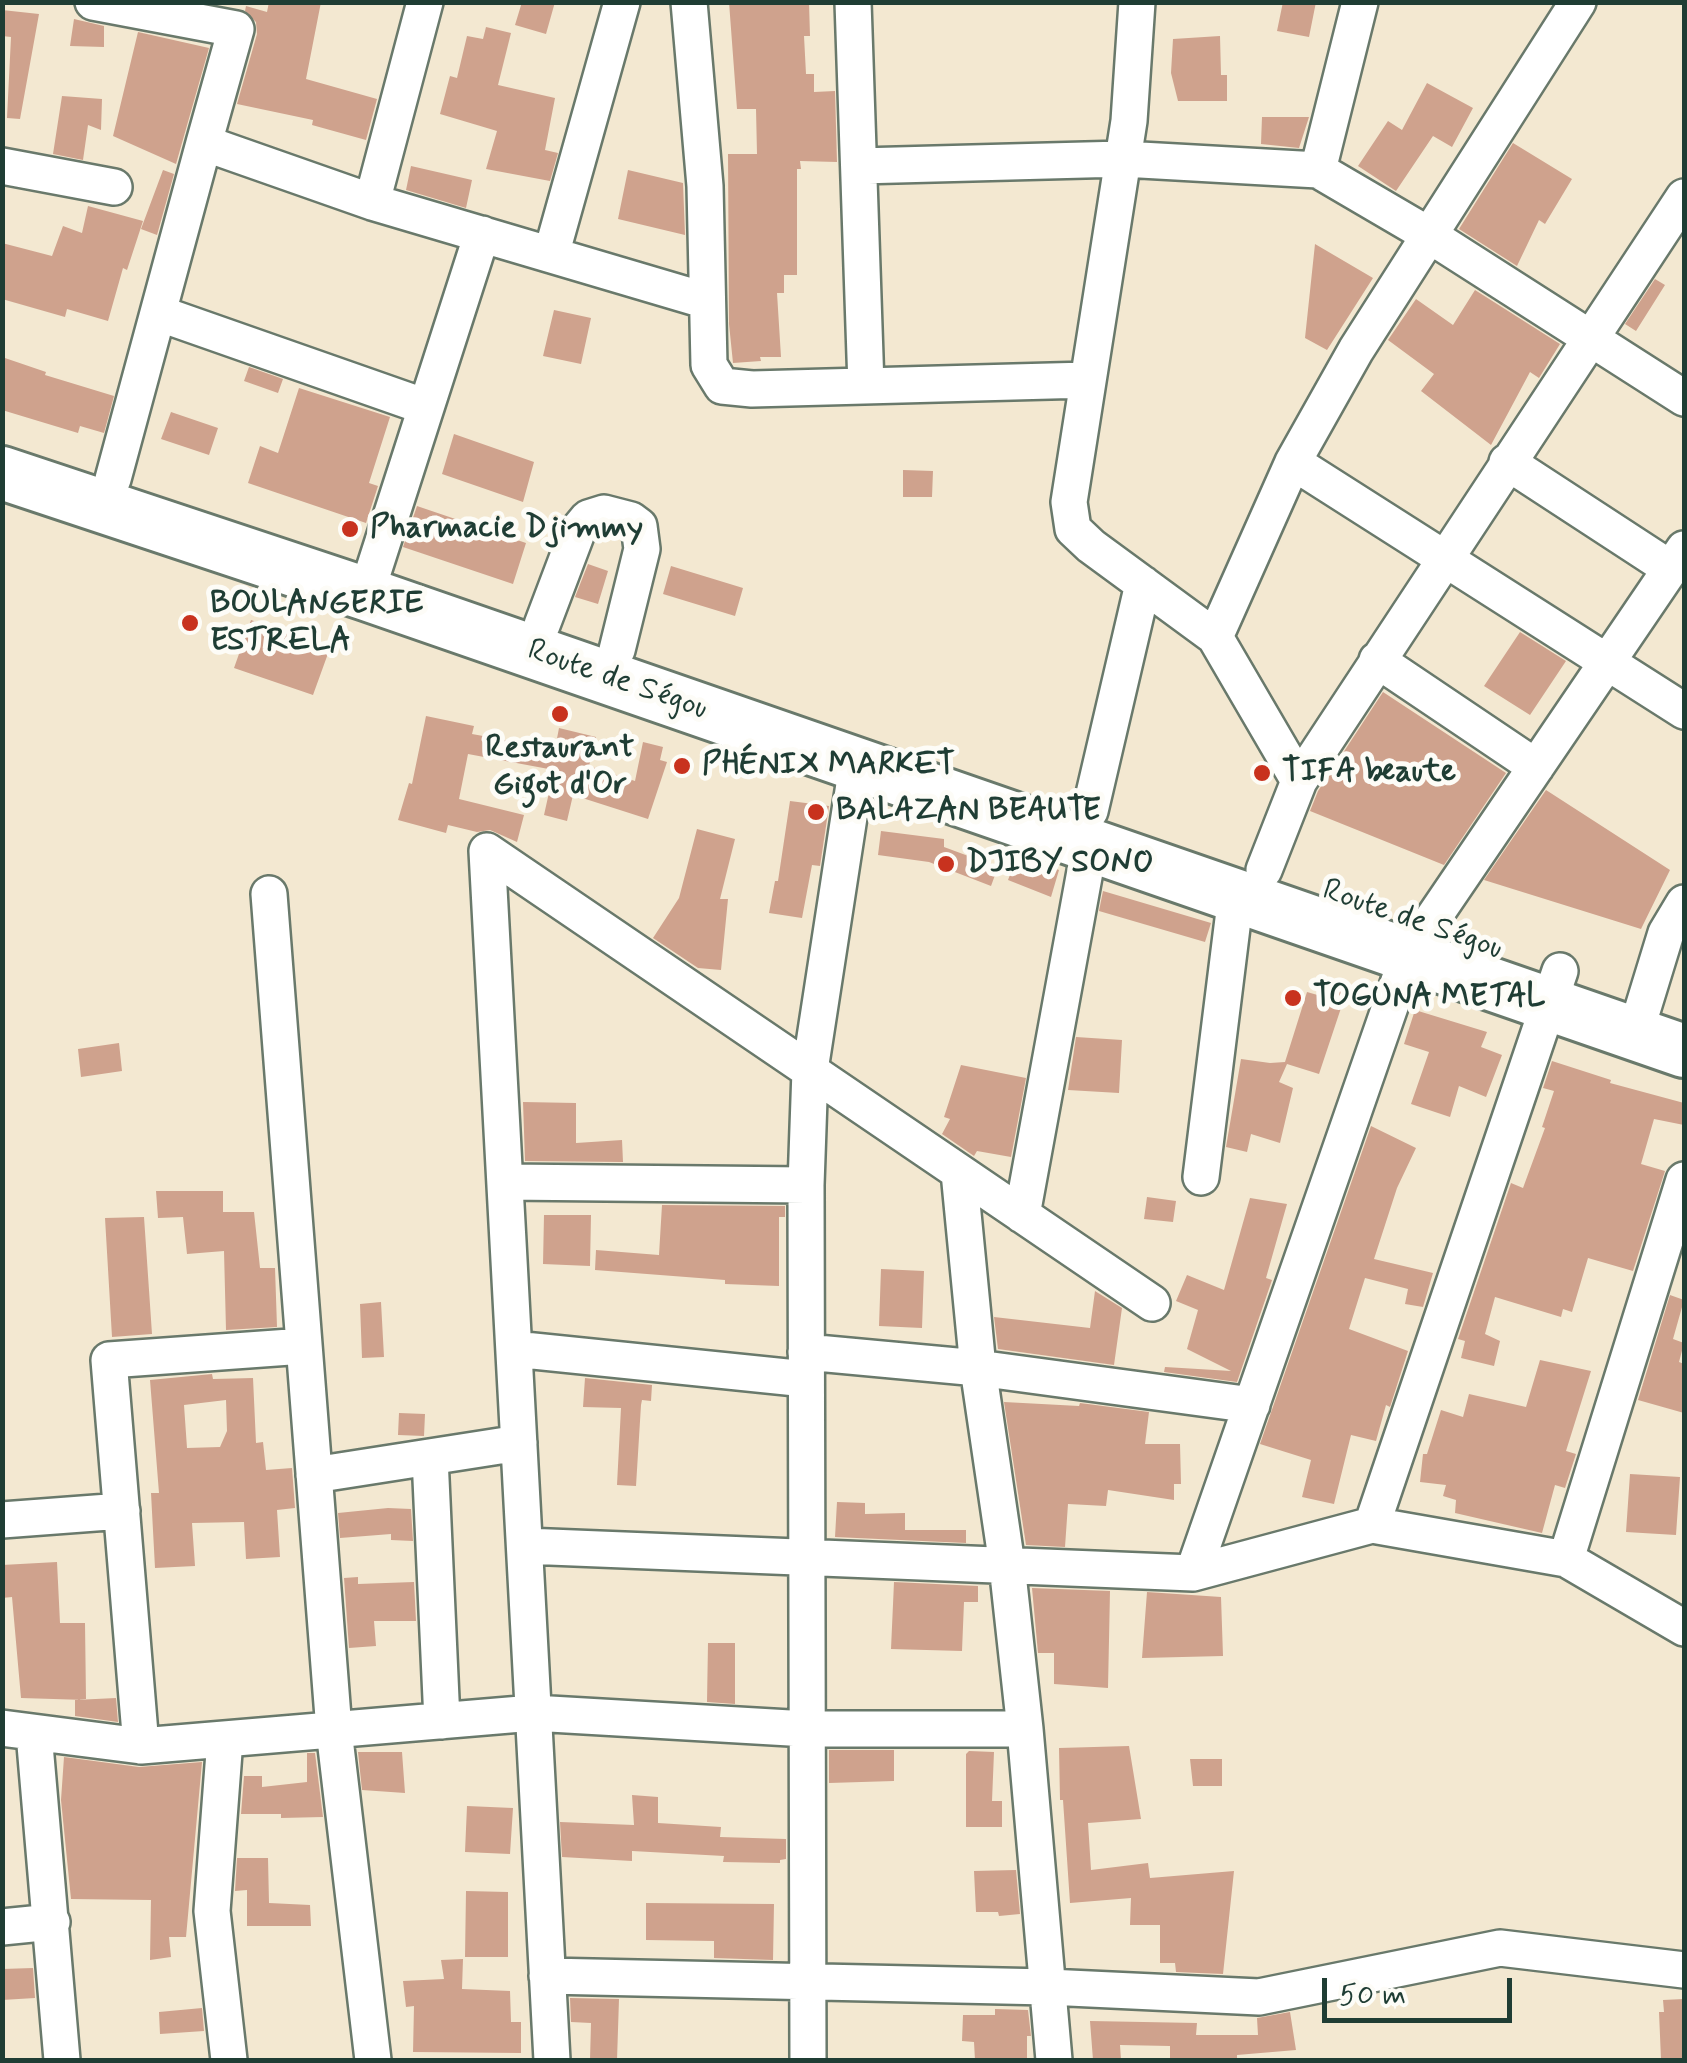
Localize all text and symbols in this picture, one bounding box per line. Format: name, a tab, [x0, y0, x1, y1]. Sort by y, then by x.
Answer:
place label: Pharmacie Djimmy	[370, 510, 643, 548]
marker: Pharmacie Djimmy	[339, 518, 361, 540]
place label: BOULANGERIE ESTRELA	[210, 586, 423, 661]
marker: BOULANGERIE ESTRELA	[179, 612, 201, 634]
street label: Route de Ségou	[522, 632, 712, 730]
marker: Restaurant Gigot d'Or	[549, 703, 571, 725]
place label: Restaurant Gigot d'Or	[486, 730, 634, 805]
place label: PHÉNIX MARKET	[702, 747, 955, 785]
place label: TIFA beaute	[1282, 754, 1456, 792]
marker: PHÉNIX MARKET	[671, 755, 693, 777]
marker: TIFA beaute	[1251, 762, 1273, 784]
place label: BALAZAN BEAUTE	[836, 793, 1101, 831]
marker: BALAZAN BEAUTE	[805, 801, 827, 823]
place label: DJIBY SONO	[966, 845, 1154, 883]
marker: DJIBY SONO	[935, 853, 957, 875]
street label: Route de Ségou	[1317, 872, 1507, 970]
place label: TOGUNA METAL	[1313, 979, 1546, 1017]
marker: TOGUNA METAL	[1282, 987, 1304, 1009]
scale bar	[1327, 1958, 1517, 2020]
text: 50 m	[1339, 1976, 1406, 2015]

